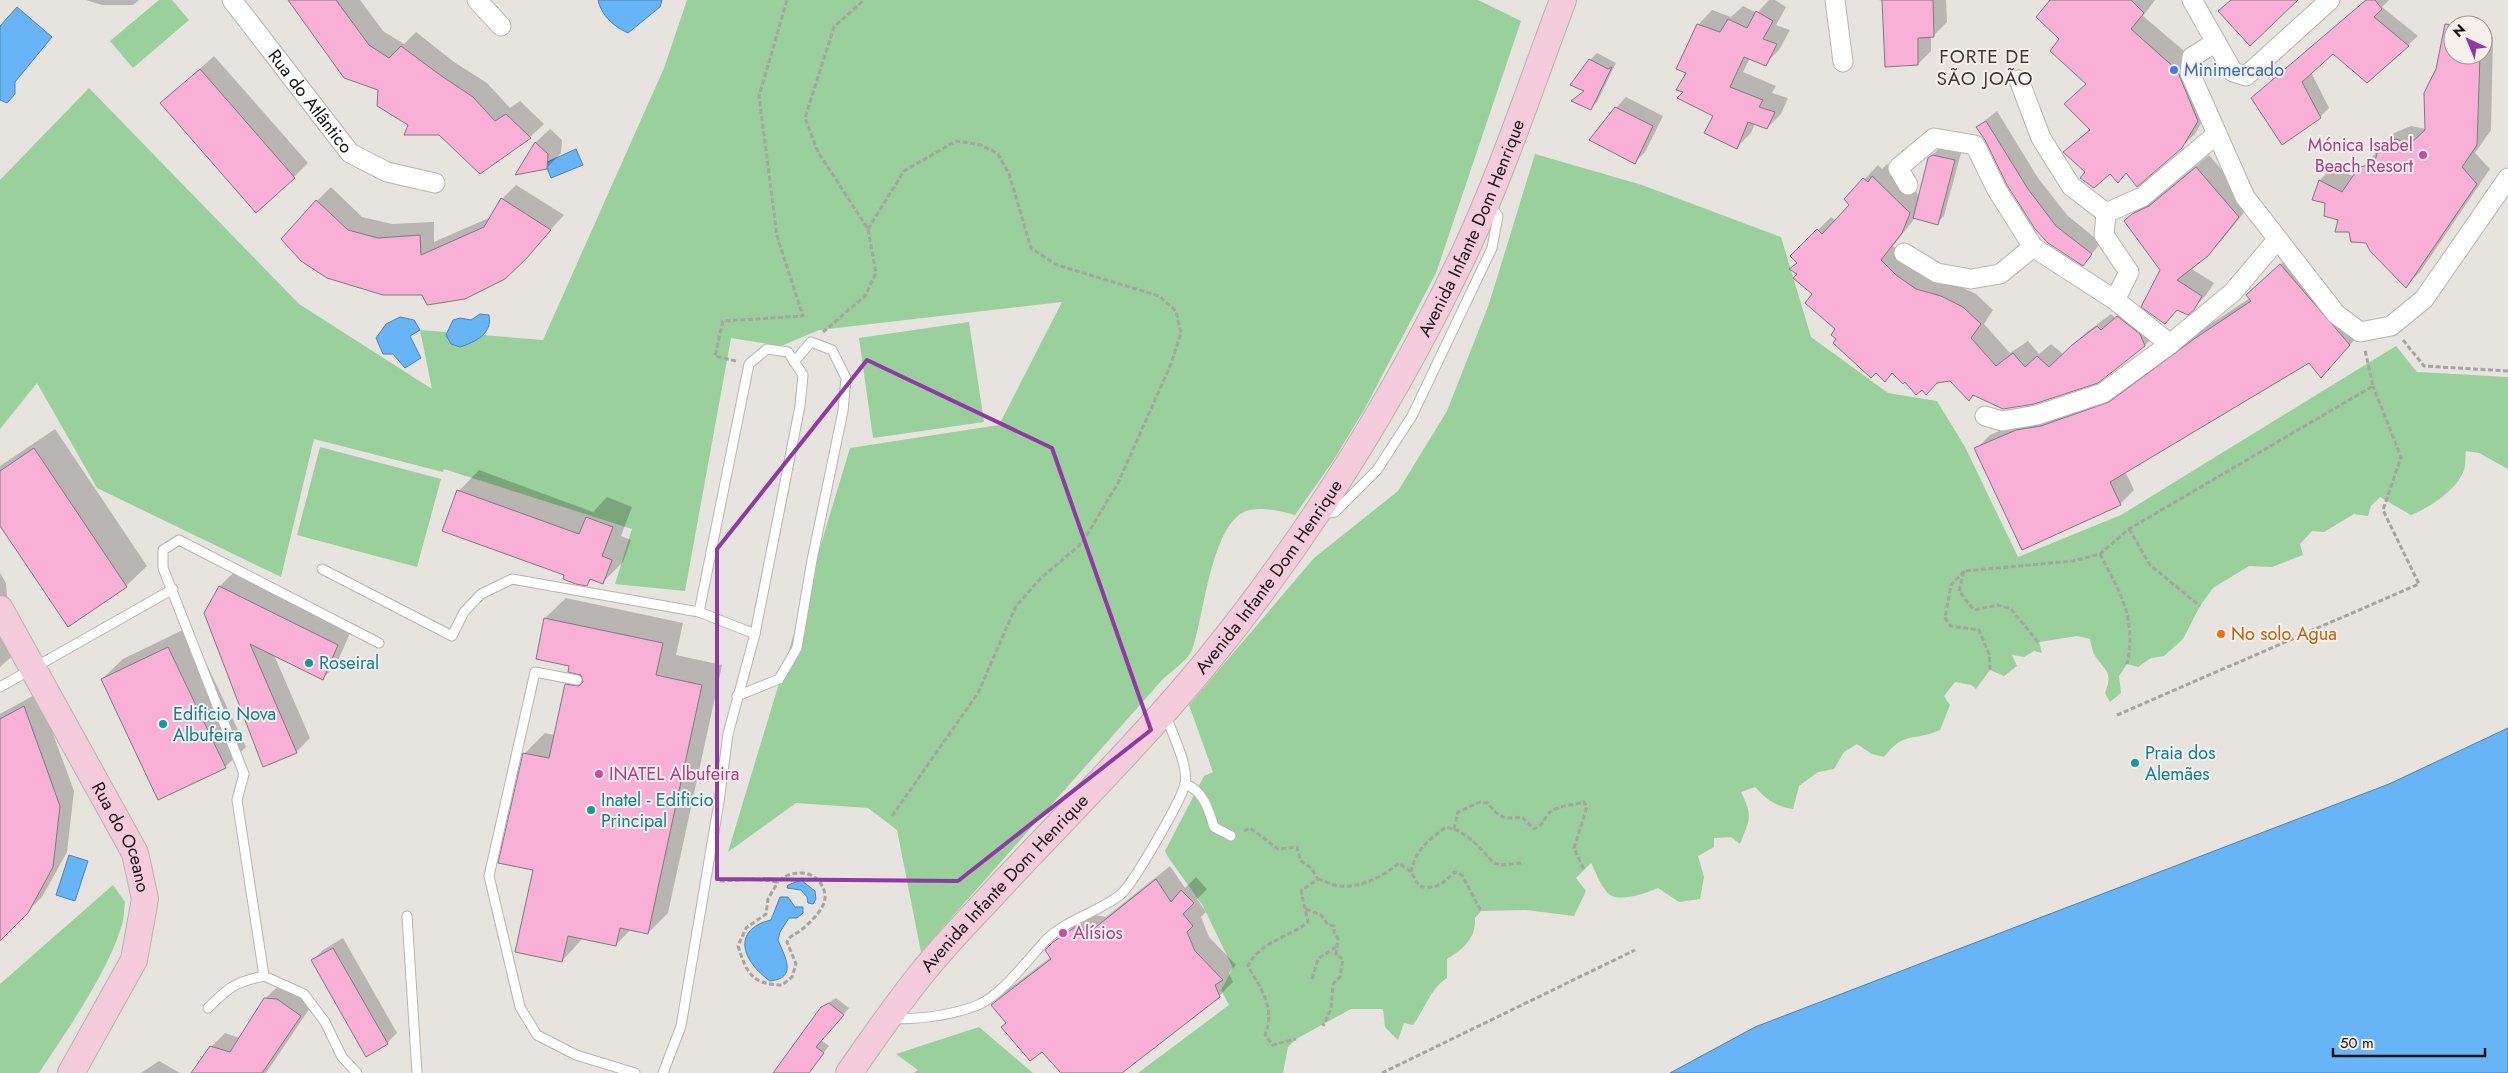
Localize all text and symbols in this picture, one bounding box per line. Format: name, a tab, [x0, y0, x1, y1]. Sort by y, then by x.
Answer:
north arrow	[2443, 15, 2493, 65]
text: N	[2448, 20, 2470, 42]
district label: FORTE DE SÃO JOÃO	[1936, 43, 2034, 92]
street label: Rua do Atlântico	[262, 44, 359, 159]
place label: Minimercado	[2184, 57, 2284, 83]
marker: Minimercado	[2168, 64, 2180, 76]
street label: Avenida Infante Dom Henrique	[1412, 116, 1531, 341]
place label: Mónica Isabel Beach Resort	[2308, 132, 2414, 179]
marker: Mónica Isabel Beach Resort	[2417, 149, 2429, 161]
street label: Avenida Infante Dom Henrique	[1189, 474, 1349, 680]
place label: No solo Agua	[2231, 621, 2337, 647]
marker: No solo Agua	[2215, 628, 2227, 640]
place label: Roseiral	[319, 650, 379, 676]
marker: Roseiral	[303, 657, 315, 669]
place label: Edificio Nova Albufeira	[173, 701, 276, 748]
marker: Edificio Nova Albufeira	[157, 718, 169, 730]
place label: Praia dos Alemães	[2145, 740, 2215, 787]
marker: Praia dos Alemães	[2129, 757, 2141, 769]
place label: INATEL Albufeira	[609, 761, 739, 787]
marker: INATEL Albufeira	[593, 768, 605, 780]
street label: Rua do Oceano	[85, 777, 156, 895]
place label: Inatel - Edificio Principal	[601, 787, 714, 834]
street label: Avenida Infante Dom Henrique	[915, 788, 1094, 978]
marker: Inatel - Edificio Principal	[585, 804, 597, 816]
place label: Alísios	[1073, 920, 1123, 946]
marker: Alísios	[1057, 927, 1069, 939]
scale bar	[2333, 1026, 2486, 1058]
text: 50 m	[2340, 1032, 2374, 1054]

